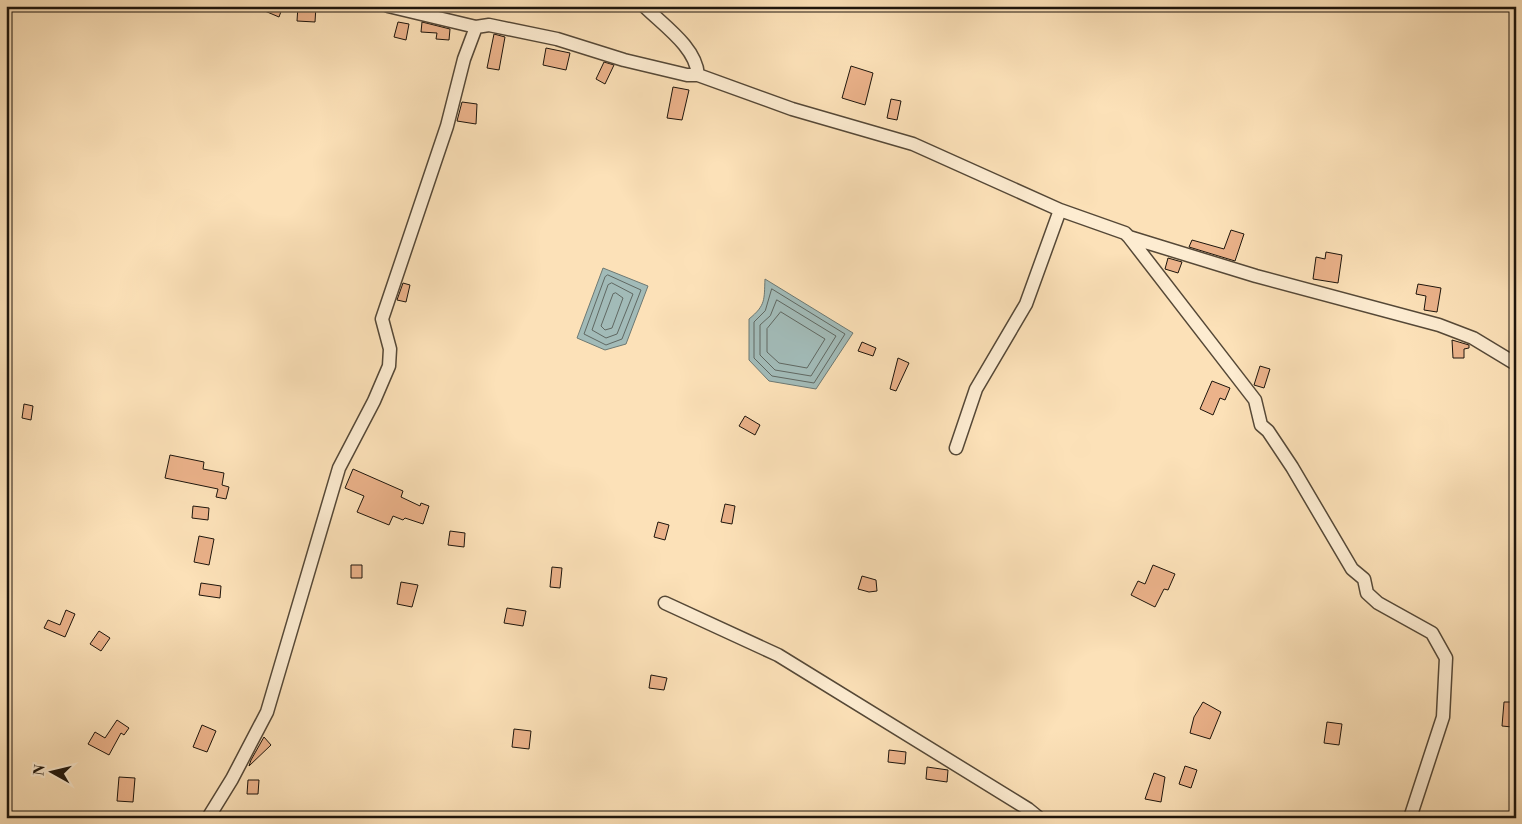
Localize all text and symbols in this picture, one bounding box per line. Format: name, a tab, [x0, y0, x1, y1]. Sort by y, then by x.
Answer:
north arrow	[28, 746, 78, 796]
text: N	[30, 764, 50, 777]

